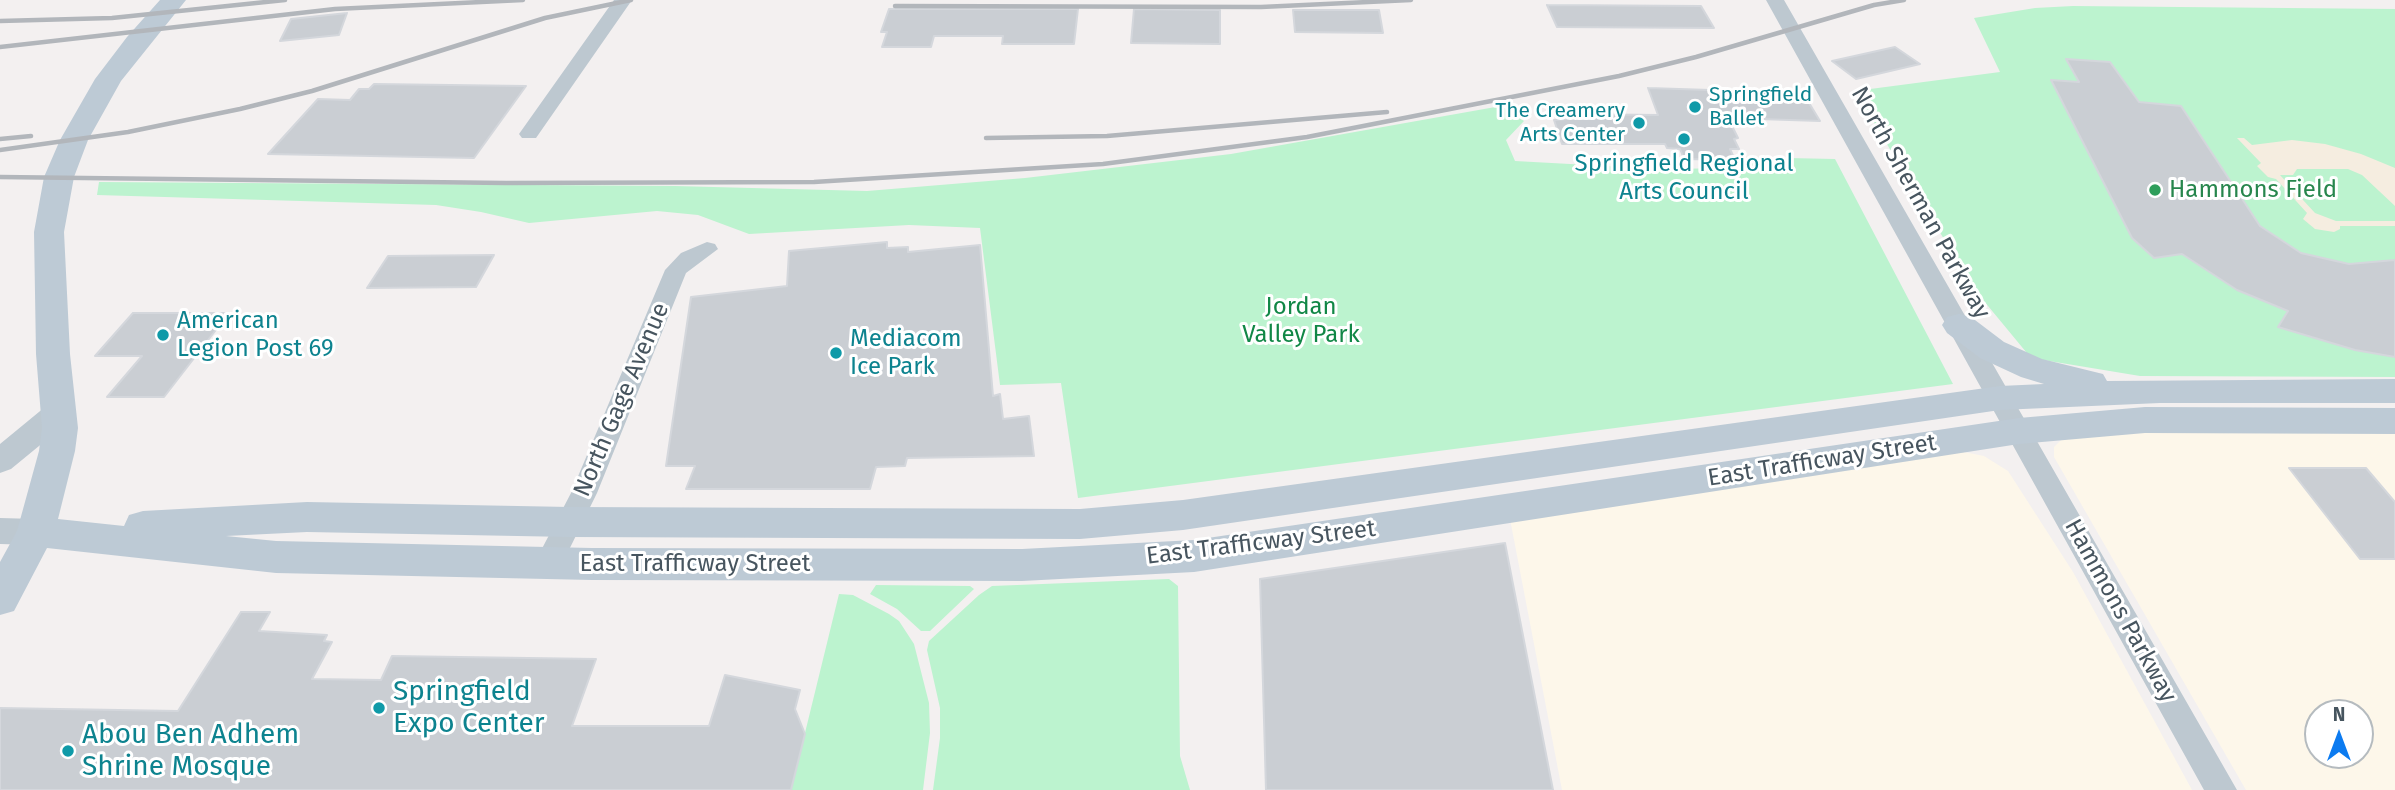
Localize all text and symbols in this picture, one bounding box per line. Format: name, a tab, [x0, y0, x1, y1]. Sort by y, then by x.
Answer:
place label: Springfield Ballet	[1709, 82, 1812, 132]
street label: North Sherman Parkway	[1844, 82, 1996, 324]
place label: The Creamery Arts Center	[1495, 98, 1625, 148]
marker: Springfield Ballet	[1687, 99, 1703, 115]
marker: The Creamery Arts Center	[1631, 115, 1647, 131]
marker: Springfield Regional Arts Council	[1676, 131, 1692, 147]
place label: Springfield Regional Arts Council	[1575, 150, 1793, 206]
place label: Hammons Field	[2169, 176, 2337, 204]
marker: Hammons Field	[2147, 182, 2163, 198]
park label: Jordan Valley Park	[1242, 293, 1360, 349]
street label: North Gage Avenue	[568, 299, 676, 501]
place label: American Legion Post 69	[177, 307, 334, 363]
place label: Mediacom Ice Park	[850, 325, 962, 381]
marker: American Legion Post 69	[155, 327, 171, 343]
marker: Mediacom Ice Park	[828, 345, 844, 361]
street label: East Trafficway Street	[1706, 429, 1938, 493]
street label: Hammons Parkway	[2058, 514, 2182, 708]
street label: East Trafficway Street	[1145, 515, 1377, 571]
street label: East Trafficway Street	[580, 550, 810, 578]
place label: Springfield Expo Center	[393, 675, 545, 741]
north arrow	[2304, 699, 2374, 769]
marker: Springfield Expo Center	[371, 700, 387, 716]
text: N	[2333, 703, 2345, 726]
place label: Abou Ben Adhem Shrine Mosque	[82, 718, 299, 784]
marker: Abou Ben Adhem Shrine Mosque	[60, 743, 76, 759]

